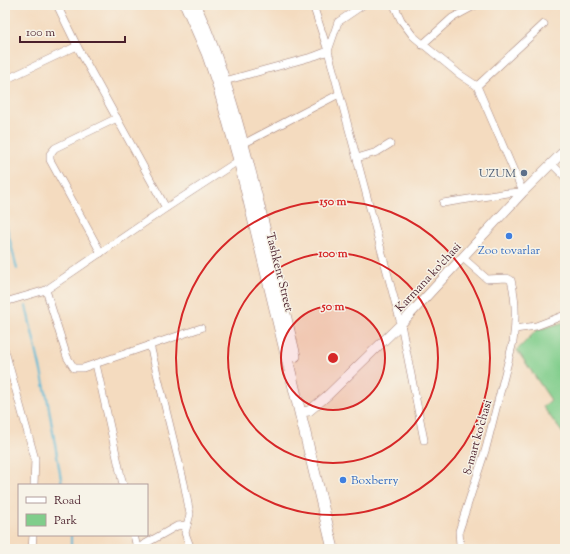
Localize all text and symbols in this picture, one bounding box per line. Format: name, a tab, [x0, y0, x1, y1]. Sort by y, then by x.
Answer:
scale bar	[20, 18, 125, 44]
text: 100 m	[26, 24, 55, 42]
place label: UZUM	[479, 165, 516, 183]
marker: UZUM	[519, 168, 529, 178]
text: 150 m	[318, 193, 347, 211]
street label: Tashkent Street	[260, 231, 298, 314]
marker: Zoo tovarlar	[504, 231, 514, 241]
street label: Karmana ko'chasi	[391, 238, 466, 317]
place label: Zoo tovarlar	[478, 242, 541, 260]
text: 100 m	[317, 245, 348, 263]
text: 50 m	[321, 298, 345, 316]
centre of rings	[326, 351, 340, 365]
street label: 8-mart ko'chasi	[459, 397, 497, 477]
place label: Boxberry	[351, 472, 399, 490]
marker: Boxberry	[338, 475, 348, 485]
legend	[18, 484, 148, 536]
text: Road	[54, 492, 81, 510]
text: Park	[54, 512, 77, 530]

